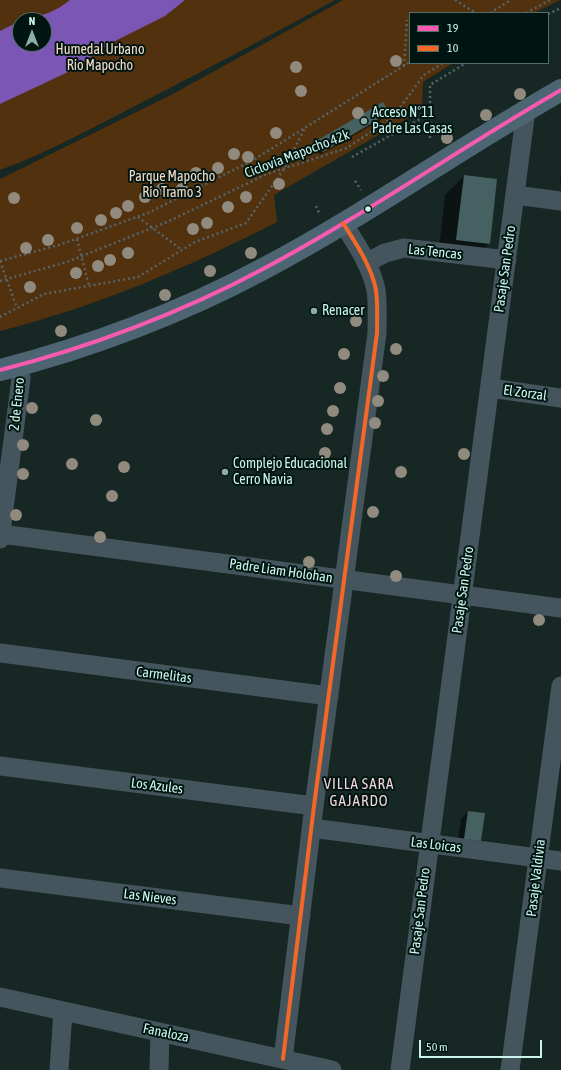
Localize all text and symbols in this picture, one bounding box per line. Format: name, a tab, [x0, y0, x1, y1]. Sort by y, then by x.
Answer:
north arrow	[12, 12, 52, 52]
legend	[409, 12, 549, 64]
text: N	[29, 15, 35, 27]
text: 19	[447, 21, 458, 35]
text: 10	[447, 41, 458, 55]
park label: Humedal Urbano Río Mapocho	[56, 42, 144, 74]
place label: Acceso N°11 Padre Las Casas	[372, 105, 452, 138]
marker: Acceso N°11 Padre Las Casas	[359, 116, 369, 126]
street label: Ciclovía Mapocho 42k	[242, 126, 352, 182]
park label: Parque Mapocho Río Tramo 3	[129, 169, 215, 202]
unlabelled marker	[363, 204, 373, 214]
street label: Pasaje San Pedro	[491, 225, 519, 313]
street label: Las Tencas	[407, 241, 463, 263]
place label: Renacer	[322, 303, 364, 319]
marker: Renacer	[309, 306, 319, 316]
street label: 2 de Enero	[6, 377, 28, 431]
street label: El Zorzal	[502, 382, 548, 404]
place label: Complejo Educacional Cerro Navia	[233, 456, 347, 488]
marker: Complejo Educacional Cerro Navia	[220, 467, 230, 477]
street label: Pasaje San Pedro	[449, 546, 477, 634]
street label: Padre Liam Holohan	[228, 555, 334, 587]
street label: Carmelitas	[135, 663, 193, 687]
street label: Los Azules	[130, 774, 184, 798]
district label: VILLA SARA GAJARDO	[324, 775, 394, 810]
street label: Las Loicas	[410, 834, 462, 856]
street label: Pasaje Valdivia	[523, 838, 549, 918]
street label: Pasaje San Pedro	[406, 867, 434, 955]
street label: Las Nieves	[122, 885, 178, 909]
street label: Fanaloza	[141, 1020, 191, 1046]
scale bar	[421, 1032, 544, 1058]
text: 50 m	[426, 1040, 448, 1054]

